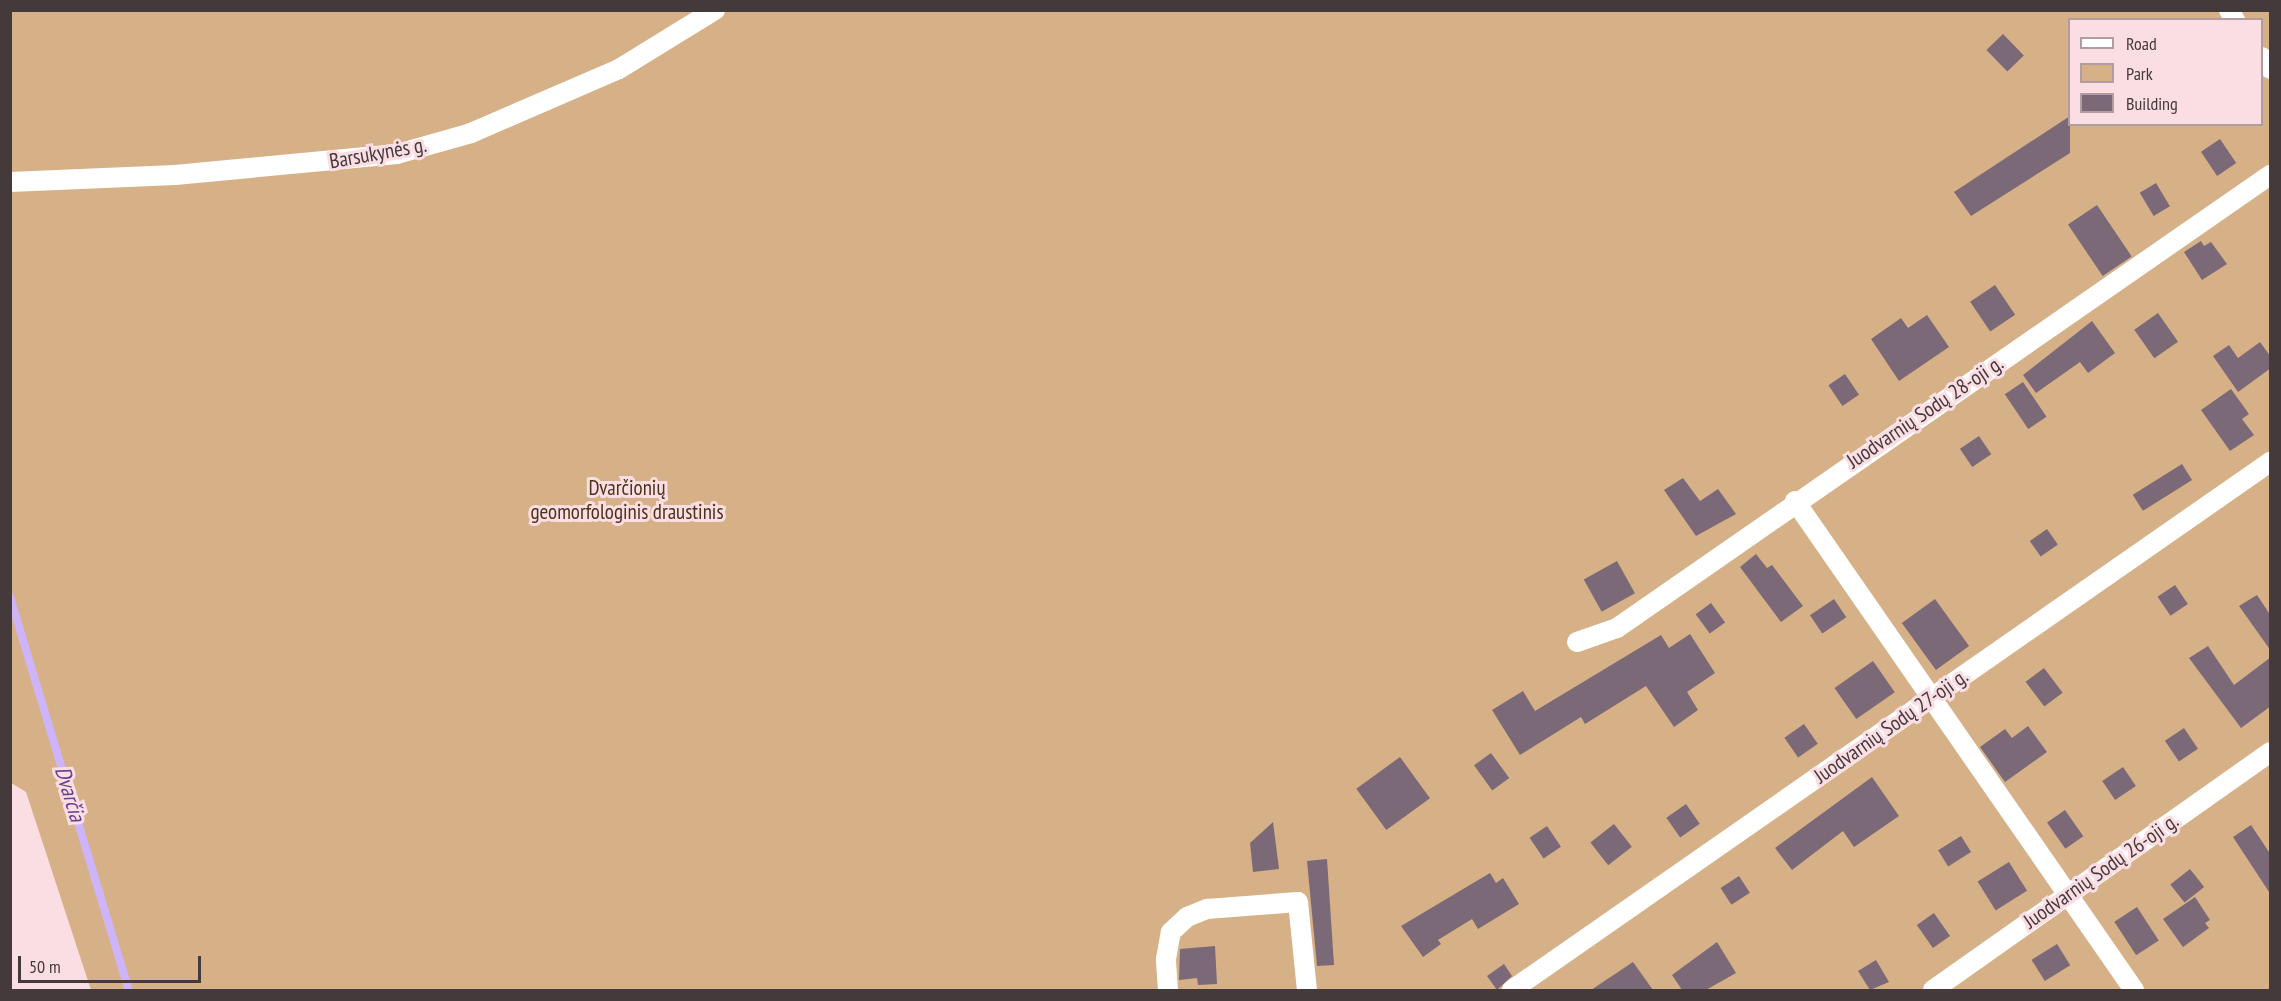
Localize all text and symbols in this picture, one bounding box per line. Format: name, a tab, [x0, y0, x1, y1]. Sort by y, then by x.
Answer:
legend	[2068, 18, 2263, 126]
text: Road	[2126, 32, 2157, 55]
text: Park	[2126, 62, 2153, 85]
text: Building	[2126, 92, 2178, 115]
street label: Barsukynės g.	[327, 132, 429, 174]
street label: Juodvarnių Sodų 28-oji g.	[1842, 350, 2008, 474]
park label: Dvarčionių geomorfologinis draustinis	[530, 475, 724, 525]
street label: Juodvarnių Sodų 27-oji g.	[1809, 663, 1973, 789]
water label: Dvarčia	[49, 763, 91, 825]
street label: Juodvarnių Sodų 26-oji g.	[2019, 808, 2183, 934]
scale bar	[21, 944, 204, 982]
text: 50 m	[29, 955, 61, 978]

